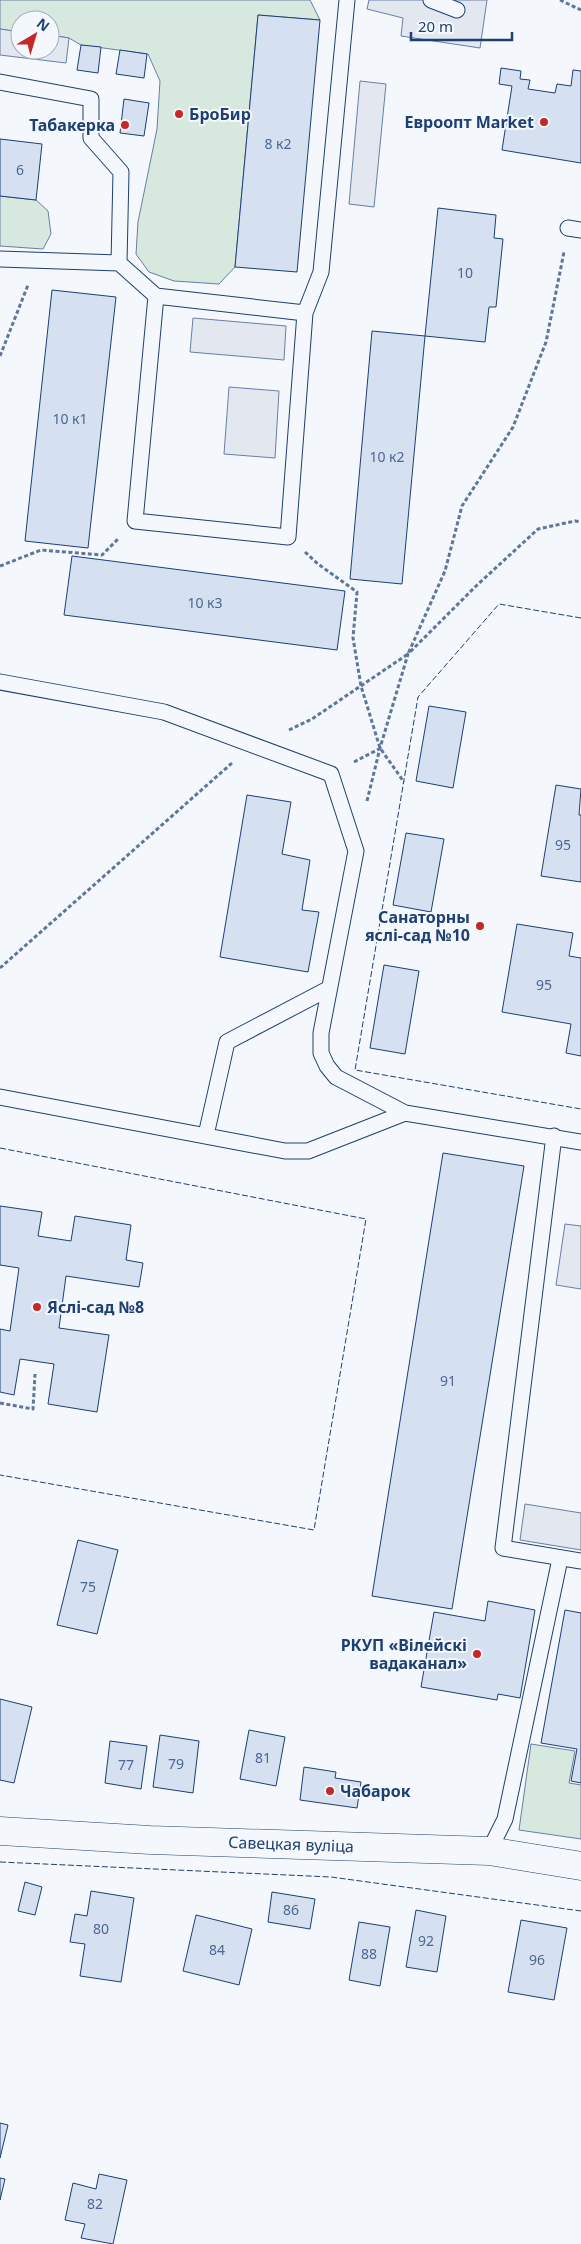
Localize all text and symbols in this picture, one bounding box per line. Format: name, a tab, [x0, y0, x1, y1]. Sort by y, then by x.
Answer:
north arrow	[10, 10, 60, 60]
scale bar	[411, 10, 512, 42]
text: N	[33, 13, 54, 35]
text: 20 m	[418, 16, 453, 36]
place label: БроБир	[189, 103, 251, 125]
marker: БроБир	[173, 108, 185, 120]
place label: Евроопт Market	[405, 111, 534, 133]
place label: Табакерка	[29, 114, 115, 136]
marker: Евроопт Market	[538, 116, 550, 128]
marker: Табакерка	[119, 119, 131, 131]
house number: 8 к2	[264, 134, 292, 153]
house number: 6	[16, 160, 24, 179]
house number: 10	[457, 263, 473, 282]
house number: 10 к1	[52, 409, 88, 428]
house number: 10 к2	[369, 447, 405, 466]
house number: 10 к3	[187, 593, 223, 612]
house number: 95	[555, 835, 571, 854]
place label: Санаторны яслі-сад №10	[365, 906, 470, 946]
marker: Санаторны яслі-сад №10	[474, 920, 486, 932]
house number: 95	[536, 975, 552, 994]
place label: Яслі-сад №8	[47, 1296, 144, 1318]
marker: Яслі-сад №8	[31, 1301, 43, 1313]
house number: 91	[440, 1371, 456, 1390]
house number: 75	[80, 1577, 96, 1596]
place label: РКУП «Вілейскі вадаканал»	[341, 1634, 467, 1674]
marker: РКУП «Вілейскі вадаканал»	[471, 1648, 483, 1660]
house number: 81	[255, 1748, 271, 1767]
house number: 79	[168, 1754, 184, 1773]
house number: 77	[118, 1755, 134, 1774]
place label: Чабарок	[340, 1780, 411, 1802]
marker: Чабарок	[324, 1785, 336, 1797]
street label: Савецкая вуліца	[228, 1831, 354, 1857]
house number: 86	[283, 1900, 299, 1919]
house number: 80	[93, 1919, 109, 1938]
house number: 92	[418, 1931, 434, 1950]
house number: 84	[209, 1940, 225, 1959]
house number: 88	[361, 1944, 377, 1963]
house number: 96	[529, 1950, 545, 1969]
house number: 82	[87, 2194, 103, 2213]

